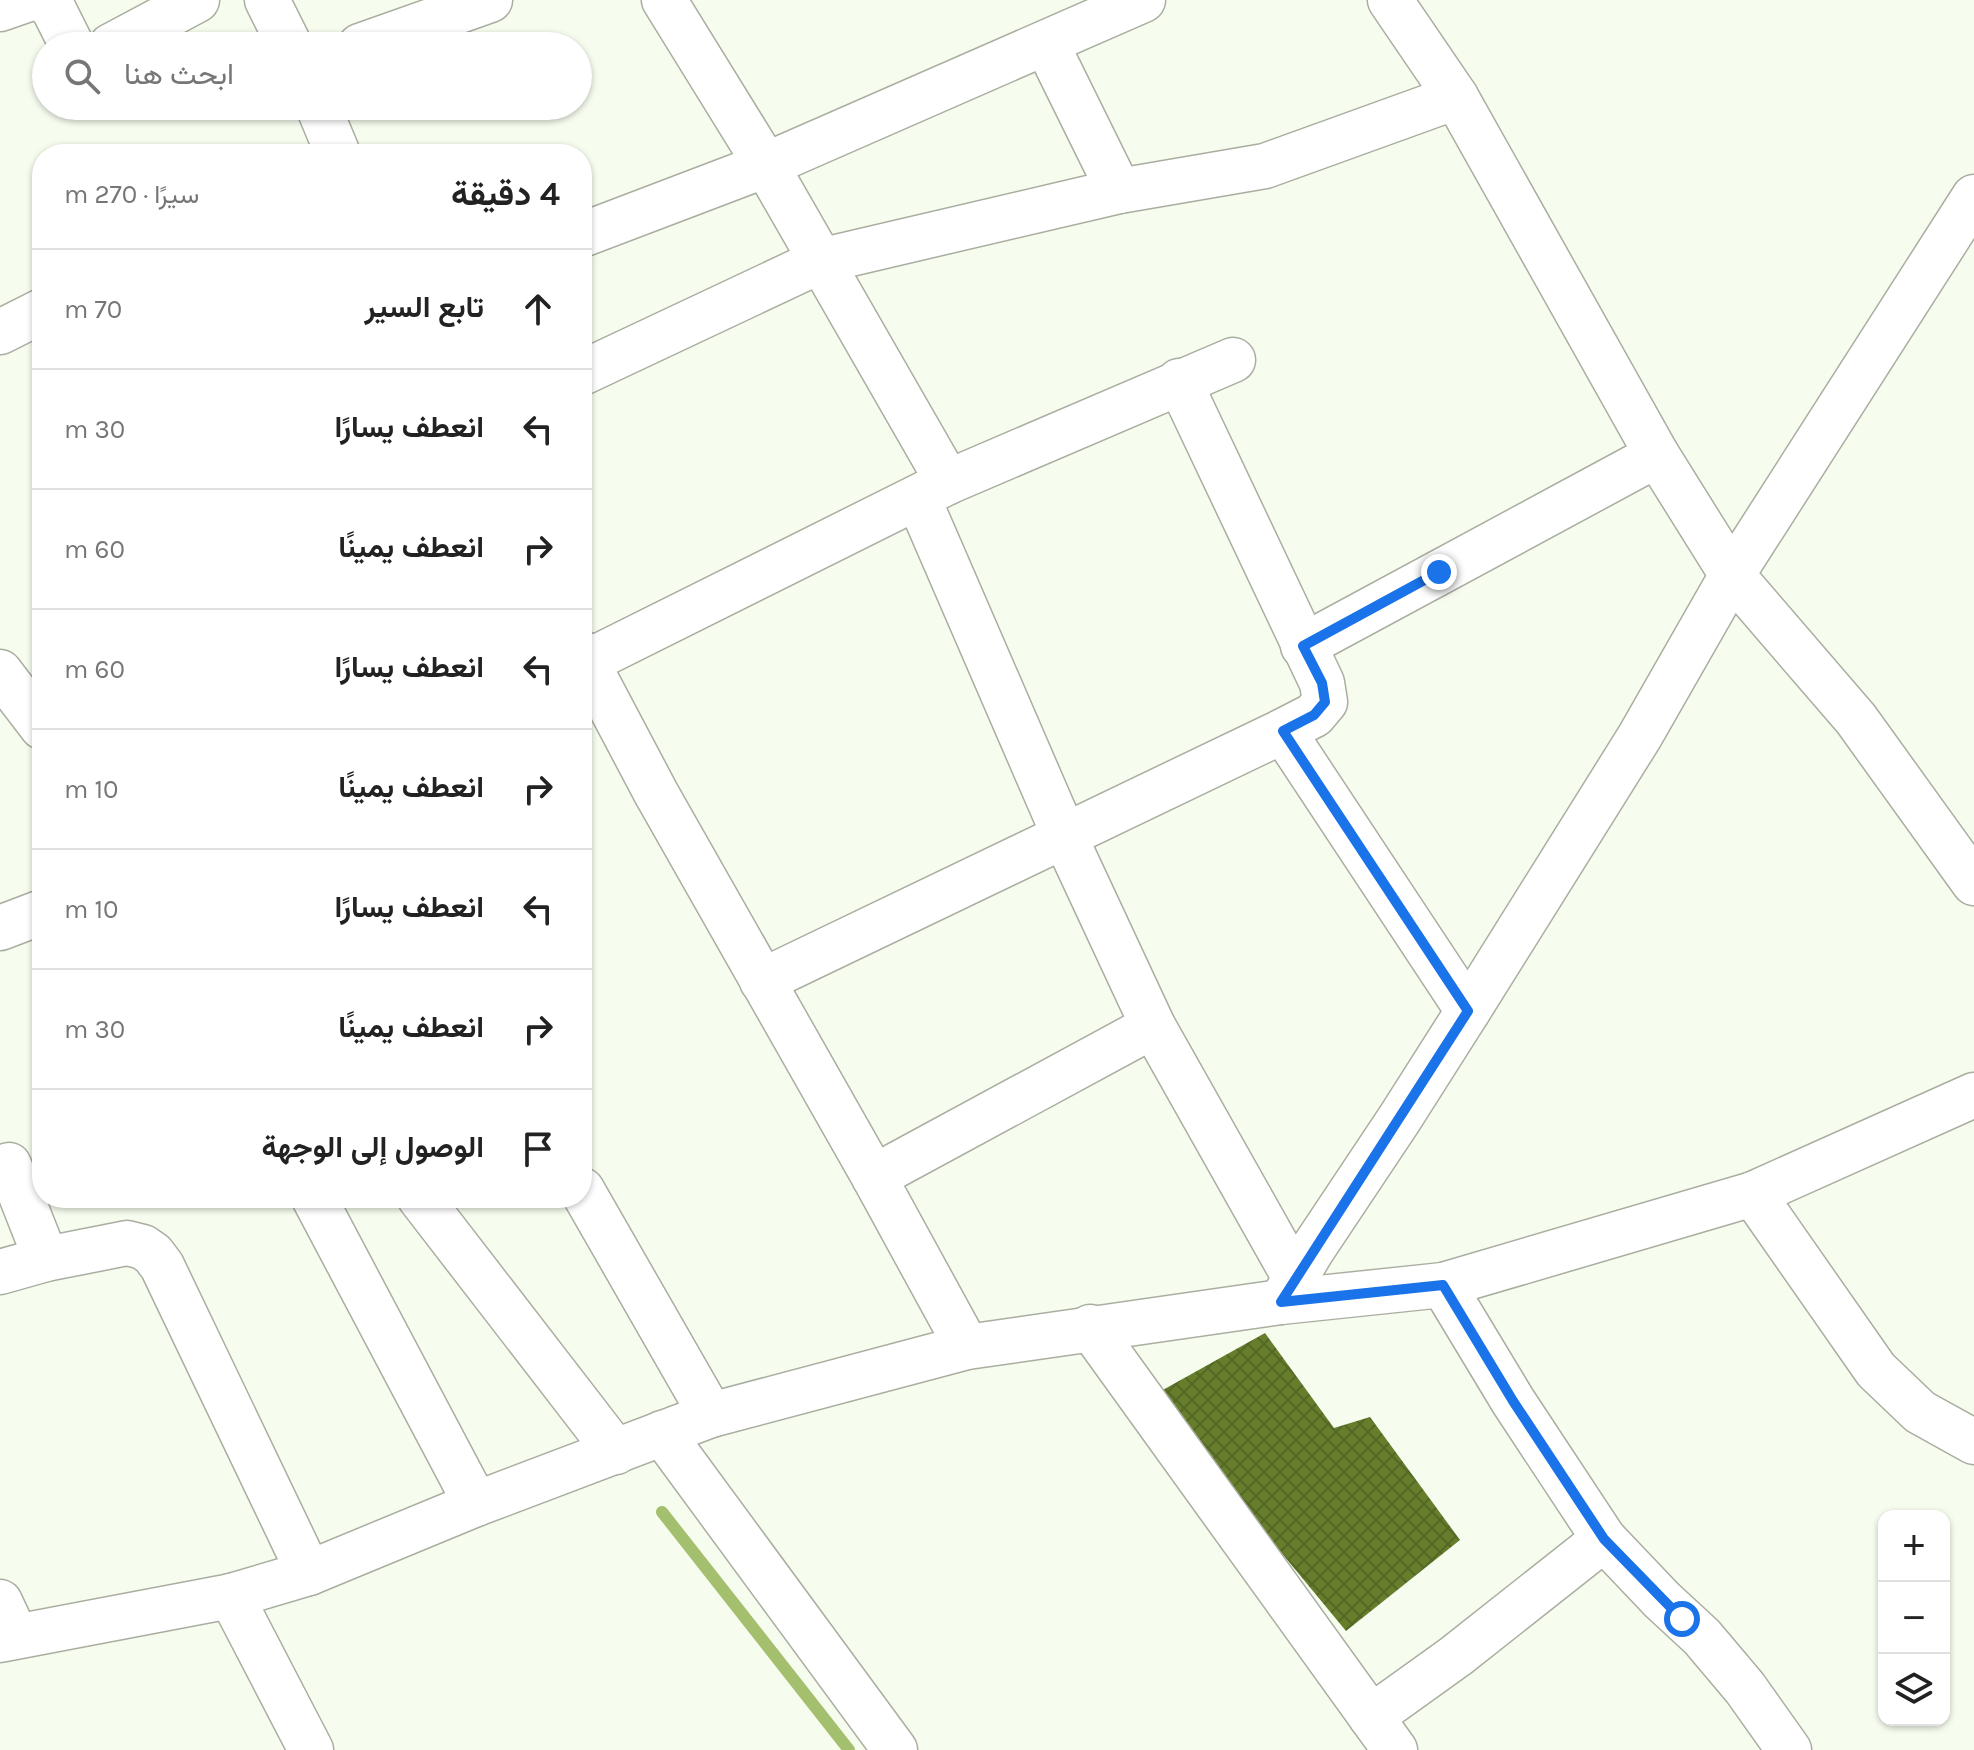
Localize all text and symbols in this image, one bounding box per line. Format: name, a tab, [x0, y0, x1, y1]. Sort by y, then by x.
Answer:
search box	[32, 32, 592, 120]
icon: search	[60, 54, 104, 98]
text: ابحث هنا	[124, 56, 234, 92]
text: 4 دقيقة	[451, 174, 560, 214]
text: سيرًا · 270 m	[64, 179, 199, 210]
icon: ahead	[516, 287, 560, 331]
text: تابع السير	[365, 289, 484, 325]
text: 70 m	[64, 294, 122, 325]
icon: left	[516, 407, 560, 451]
text: انعطف يسارًا	[334, 409, 484, 445]
text: 30 m	[64, 414, 125, 445]
icon: right	[516, 527, 560, 571]
text: انعطف يمينًا	[338, 529, 484, 565]
text: 60 m	[64, 534, 125, 565]
route end	[1421, 554, 1457, 590]
icon: left	[516, 647, 560, 691]
text: انعطف يسارًا	[334, 649, 484, 685]
text: 60 m	[64, 654, 125, 685]
icon: right	[516, 767, 560, 811]
text: انعطف يمينًا	[338, 769, 484, 805]
text: 10 m	[64, 774, 119, 805]
icon: left	[516, 887, 560, 931]
text: انعطف يسارًا	[334, 889, 484, 925]
text: 10 m	[64, 894, 119, 925]
icon: right	[516, 1007, 560, 1051]
text: انعطف يمينًا	[338, 1009, 484, 1045]
text: 30 m	[64, 1014, 125, 1045]
icon: arrive	[516, 1127, 560, 1171]
text: الوصول إلى الوجهة	[261, 1129, 484, 1165]
map controls	[1878, 1510, 1950, 1726]
button: +	[1878, 1510, 1950, 1582]
button: −	[1878, 1582, 1950, 1654]
route start	[1664, 1601, 1700, 1637]
button: layers	[1878, 1654, 1950, 1726]

